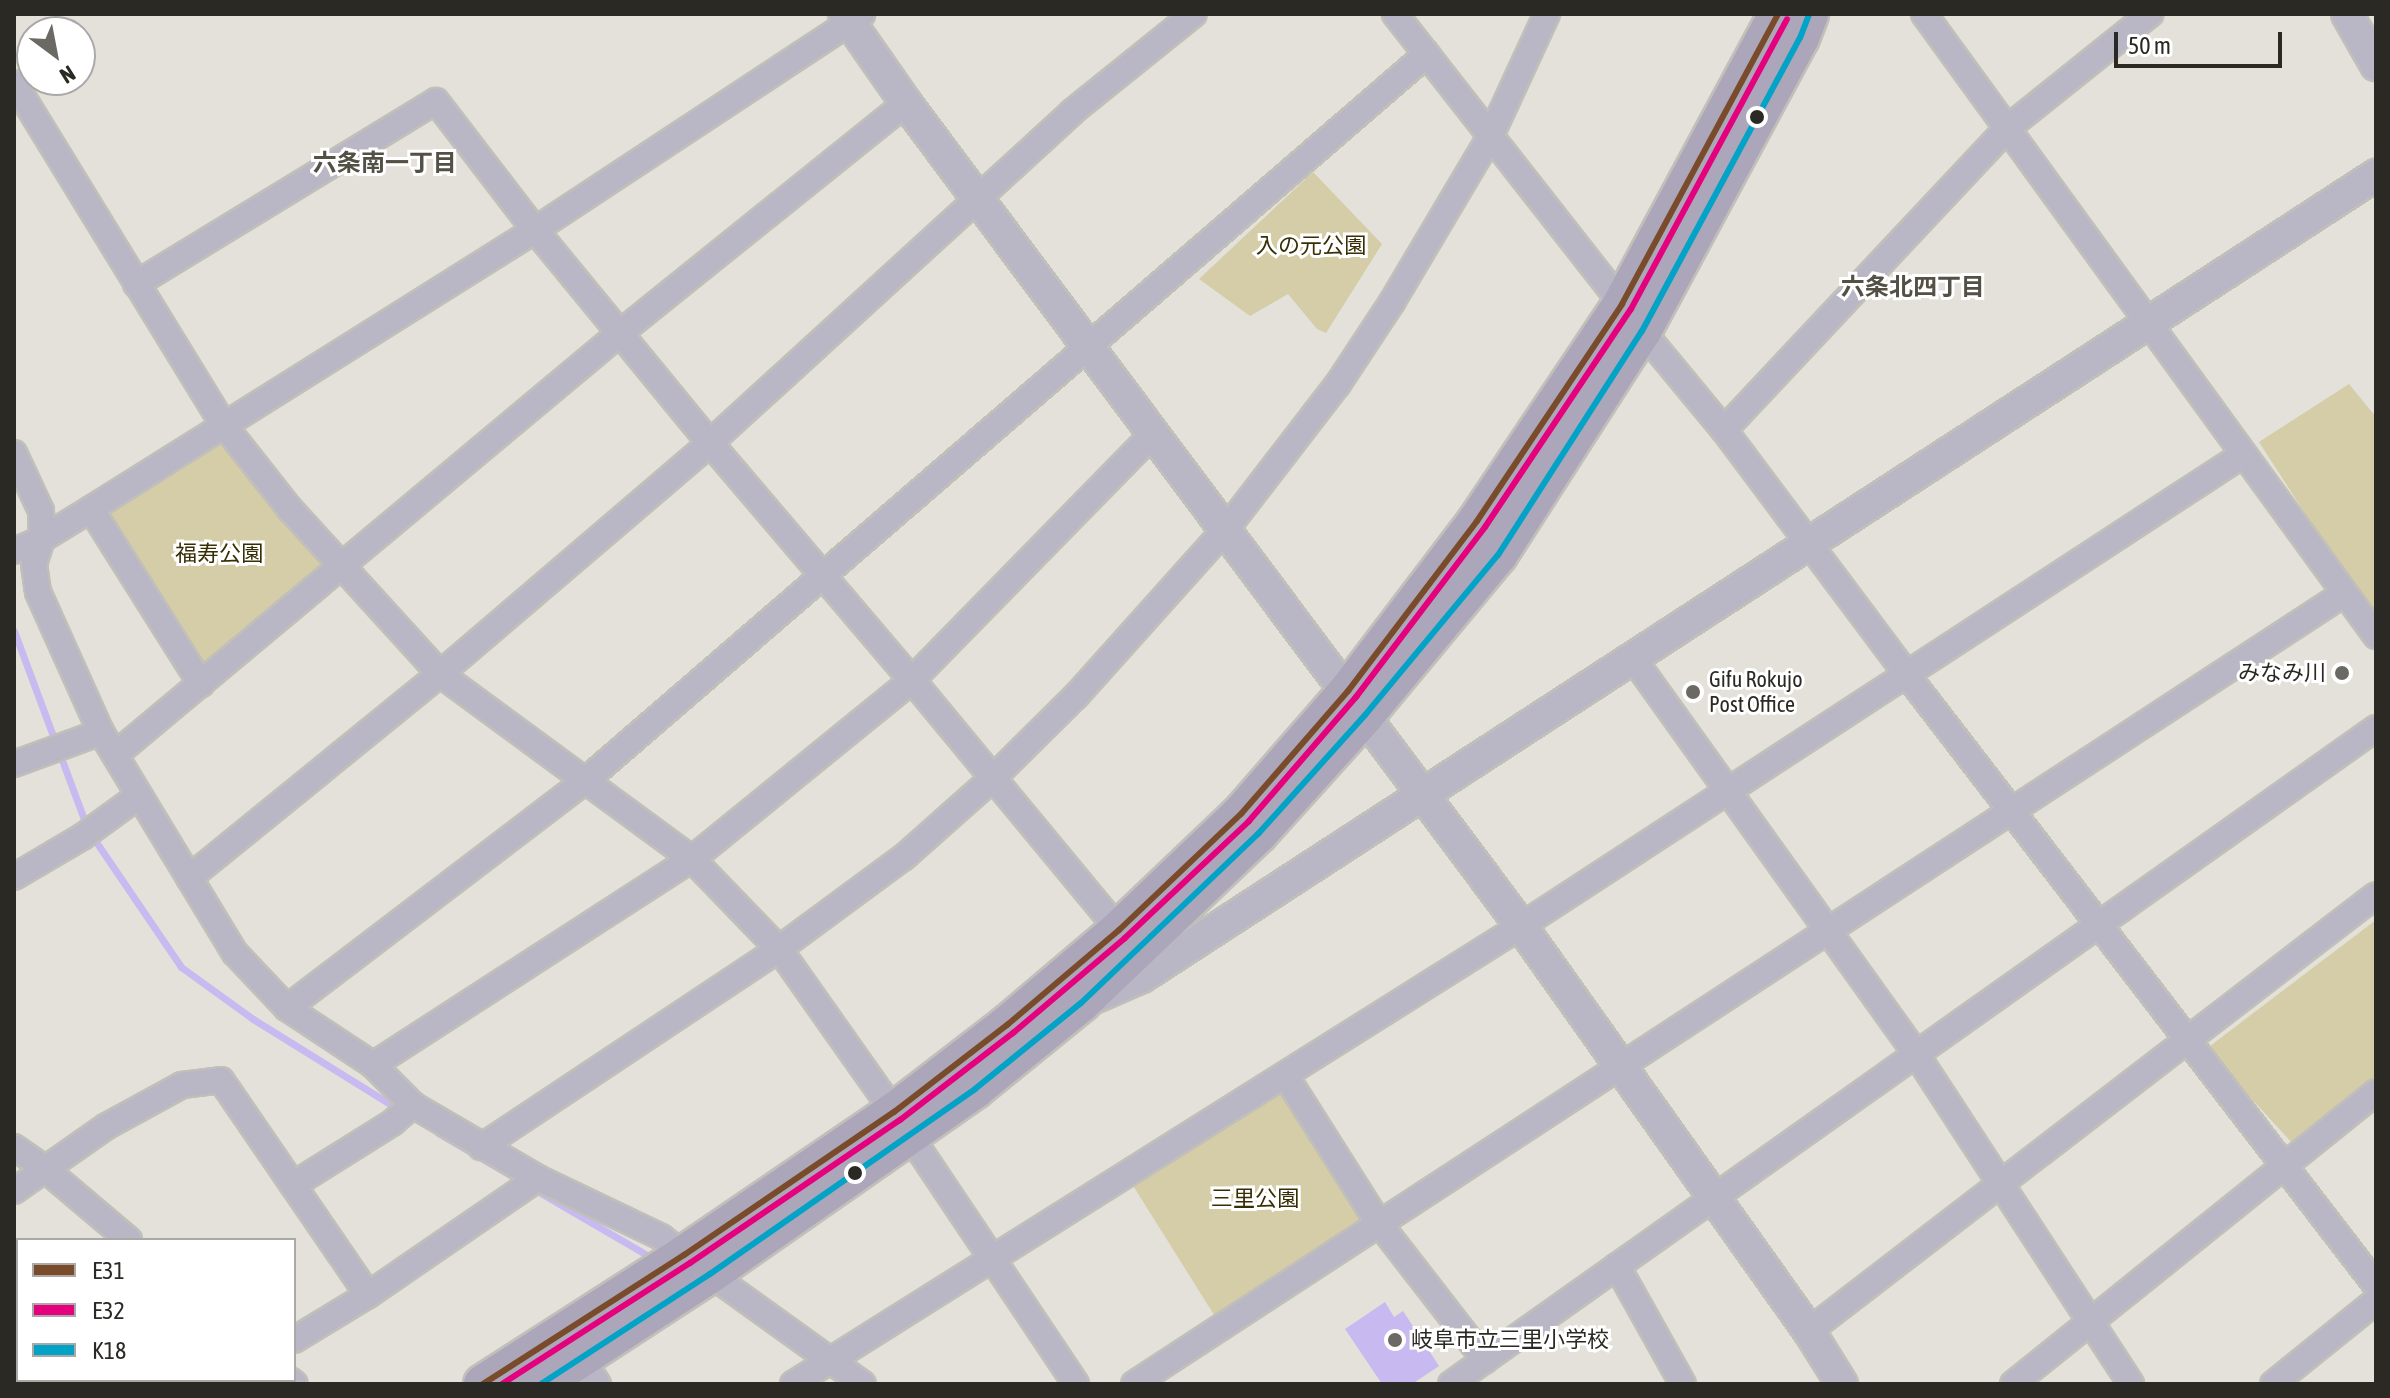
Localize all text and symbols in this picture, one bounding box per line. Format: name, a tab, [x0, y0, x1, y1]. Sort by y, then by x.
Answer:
north arrow	[16, 16, 96, 96]
scale bar	[2118, 16, 2286, 66]
text: 50 m	[2128, 32, 2171, 59]
text: N	[55, 60, 80, 89]
unlabelled marker	[1749, 109, 1765, 125]
district label: 六条南一丁目	[313, 149, 457, 177]
park label: 入の元公園	[1256, 233, 1366, 259]
district label: 六条北四丁目	[1841, 273, 1985, 301]
park label: 福寿公園	[175, 541, 263, 567]
place label: みなみ川	[2238, 660, 2326, 686]
marker: みなみ川	[2333, 664, 2351, 682]
place label: Gifu Rokujo Post Office	[1709, 666, 1802, 718]
marker: Gifu Rokujo Post Office	[1684, 683, 1702, 701]
unlabelled marker	[847, 1165, 863, 1181]
park label: 三里公園	[1211, 1186, 1299, 1212]
legend	[16, 1238, 296, 1382]
text: E31	[92, 1257, 125, 1284]
text: E32	[92, 1297, 125, 1324]
place label: 岐阜市立三里小学校	[1411, 1327, 1609, 1353]
marker: 岐阜市立三里小学校	[1386, 1331, 1404, 1349]
text: K18	[92, 1337, 126, 1364]

